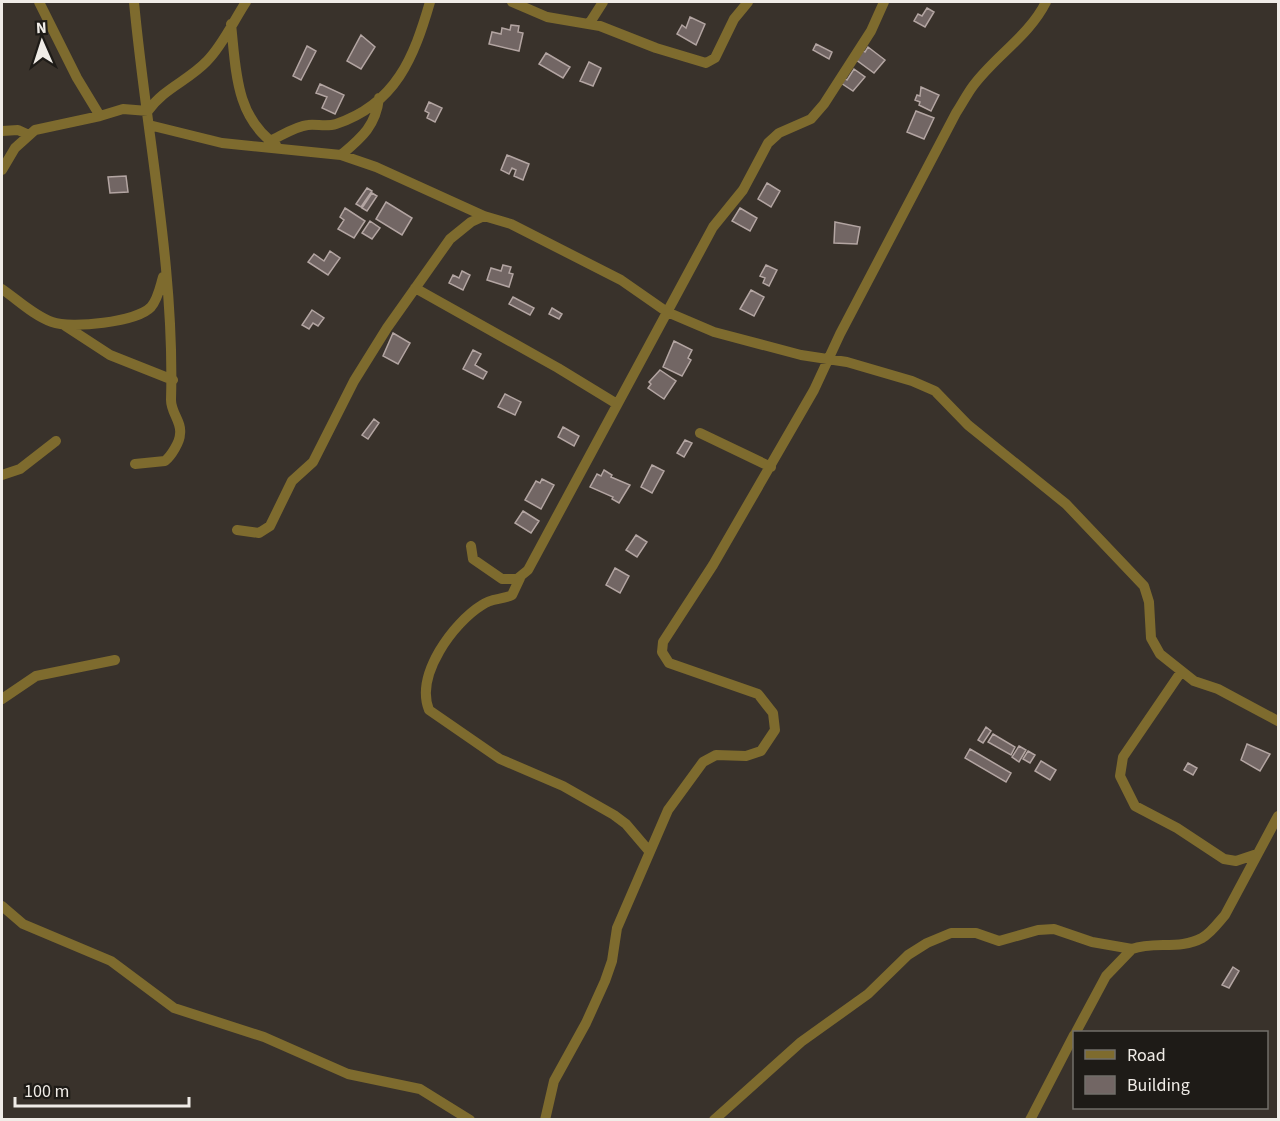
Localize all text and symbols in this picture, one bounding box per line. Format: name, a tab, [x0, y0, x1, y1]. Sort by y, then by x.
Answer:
north arrow	[12, 12, 72, 72]
text: N	[35, 17, 47, 39]
legend	[1073, 1031, 1268, 1109]
text: Road	[1127, 1043, 1166, 1068]
scale bar	[15, 1070, 189, 1108]
text: Building	[1127, 1073, 1190, 1098]
text: 100 m	[24, 1079, 69, 1104]

